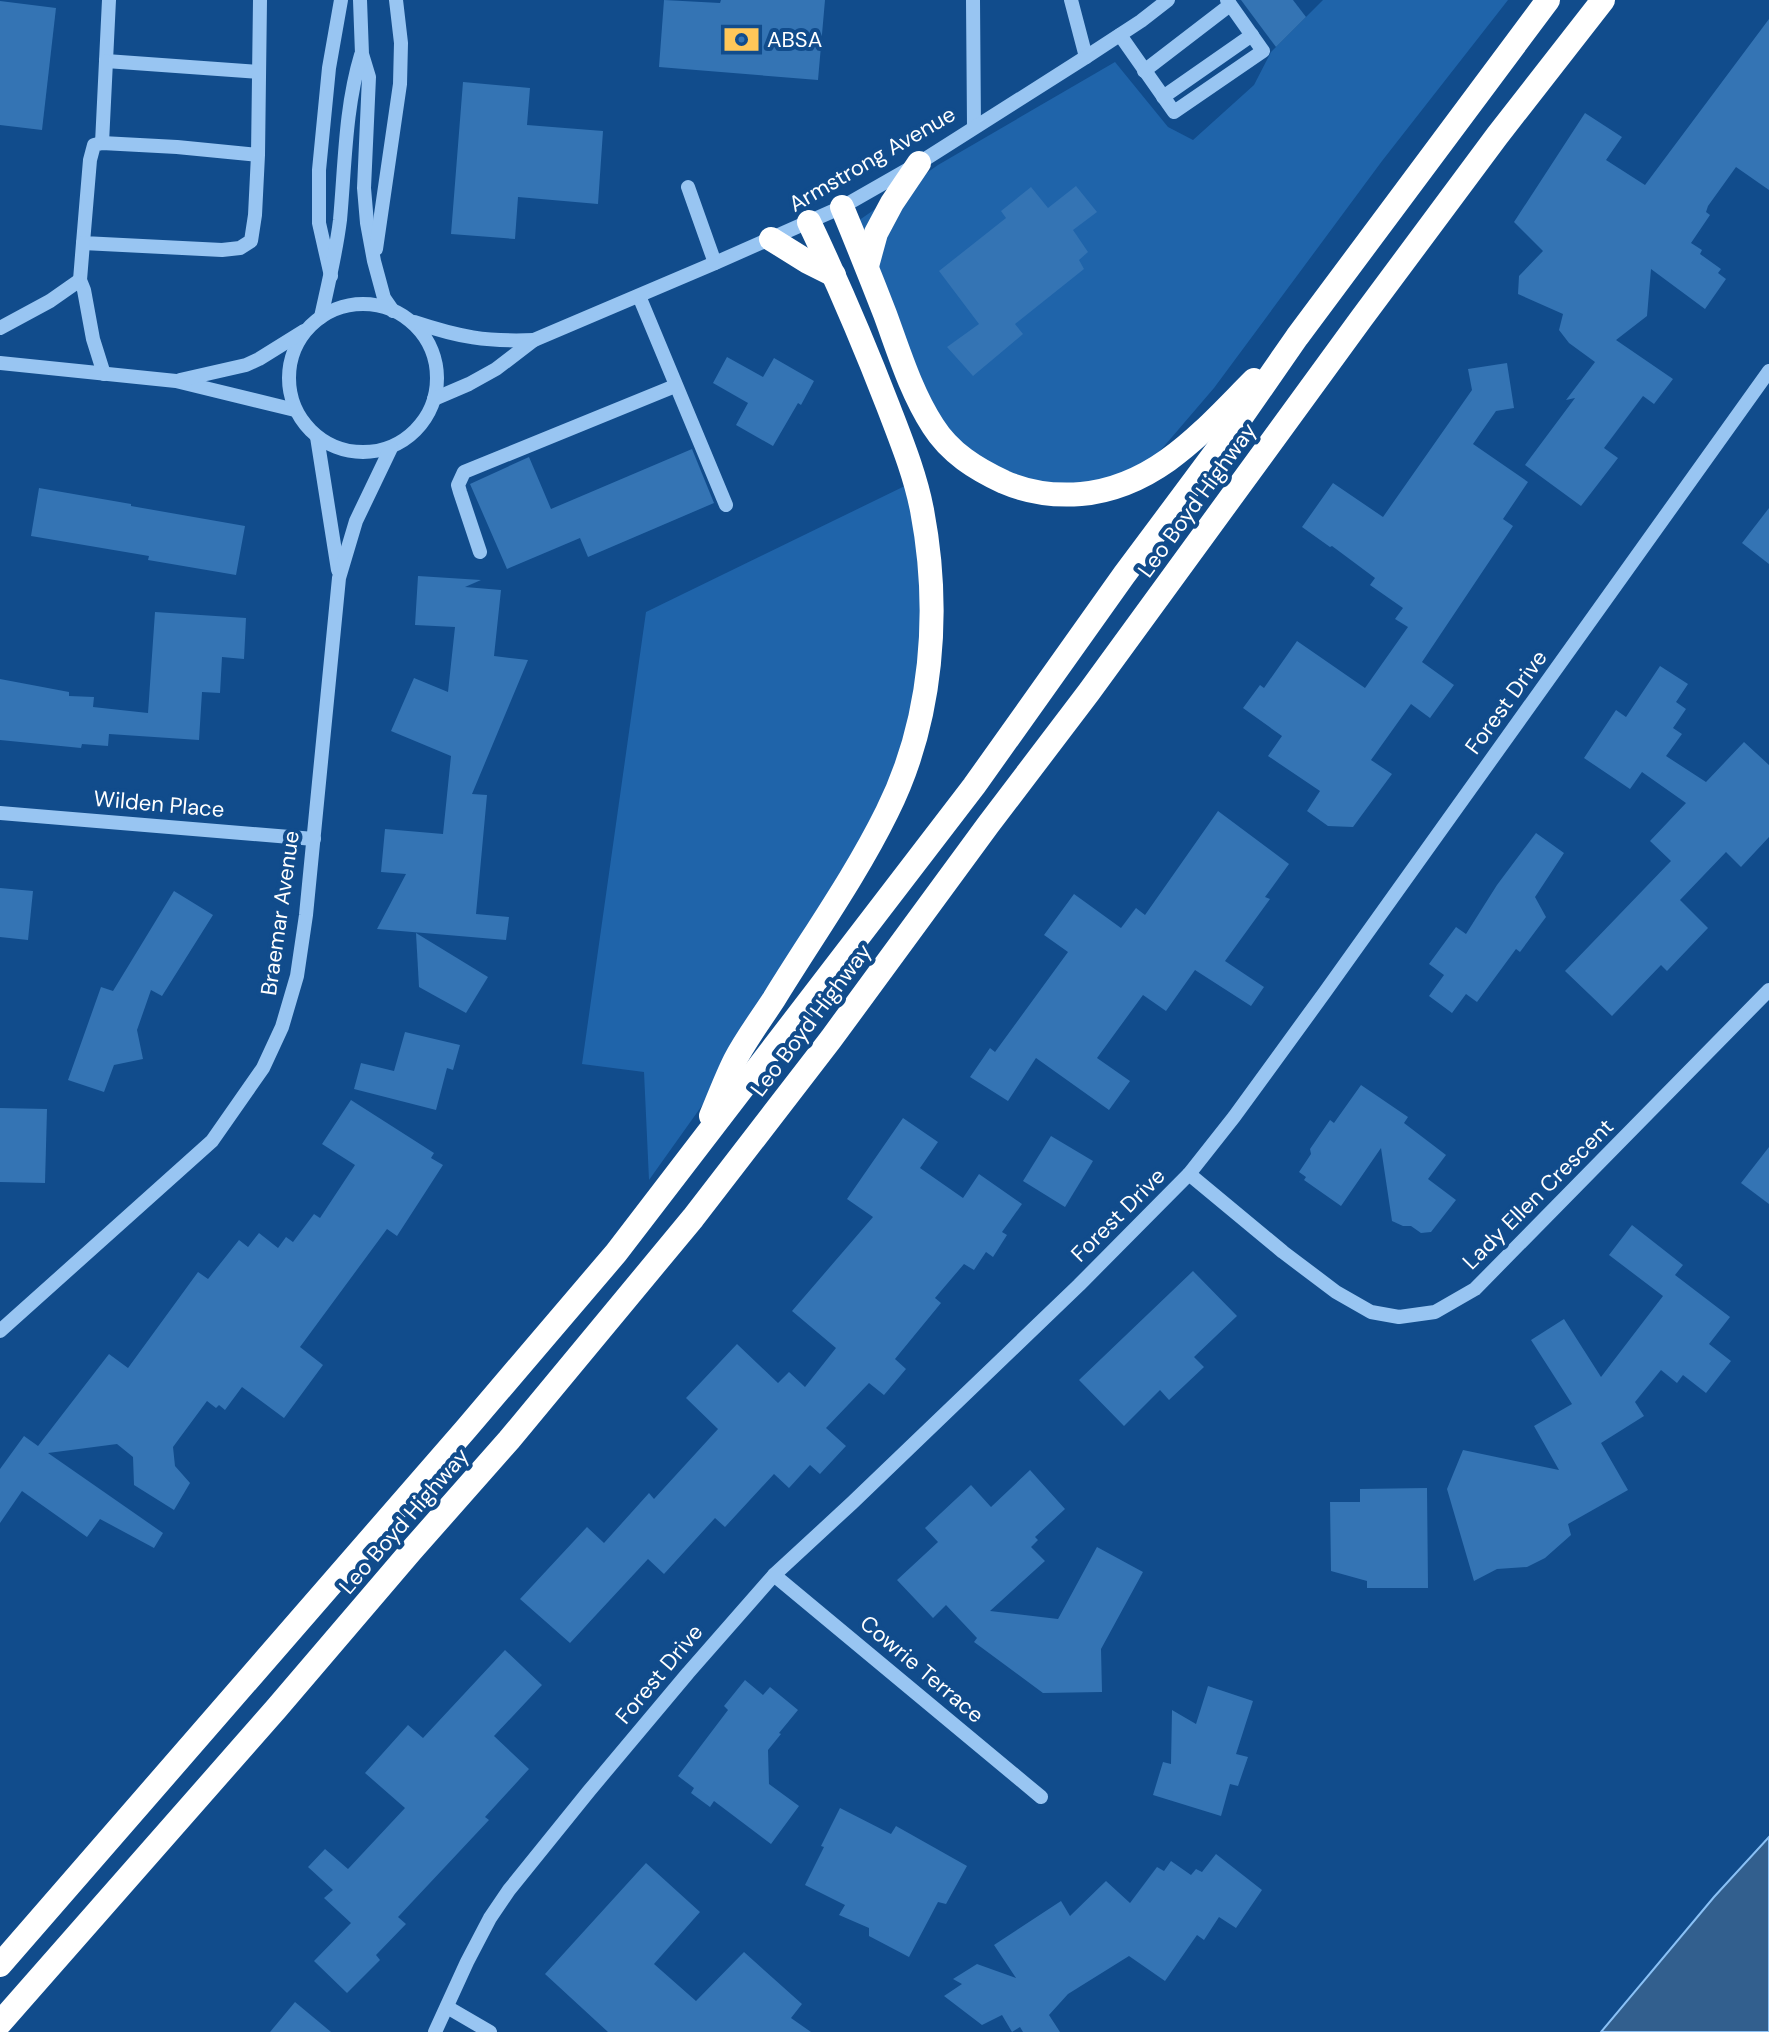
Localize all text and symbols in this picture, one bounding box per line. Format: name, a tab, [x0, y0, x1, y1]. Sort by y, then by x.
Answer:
bank icon: ABSA	[722, 20, 760, 58]
place label: ABSA	[767, 25, 822, 54]
street label: Armstrong Avenue	[783, 99, 961, 219]
street label: Leo Boyd Highway	[1131, 417, 1263, 583]
street label: Forest Drive	[1458, 644, 1554, 760]
street label: Wilden Place	[93, 784, 225, 824]
street label: Braemar Avenue	[254, 829, 306, 997]
street label: Leo Boyd Highway	[744, 938, 878, 1102]
street label: Lady Ellen Crescent	[1456, 1112, 1620, 1276]
street label: Forest Drive	[1065, 1162, 1171, 1268]
street label: Leo Boyd Highway	[333, 1442, 475, 1600]
street label: Cowrie Terrace	[854, 1609, 990, 1729]
street label: Forest Drive	[609, 1618, 709, 1730]

